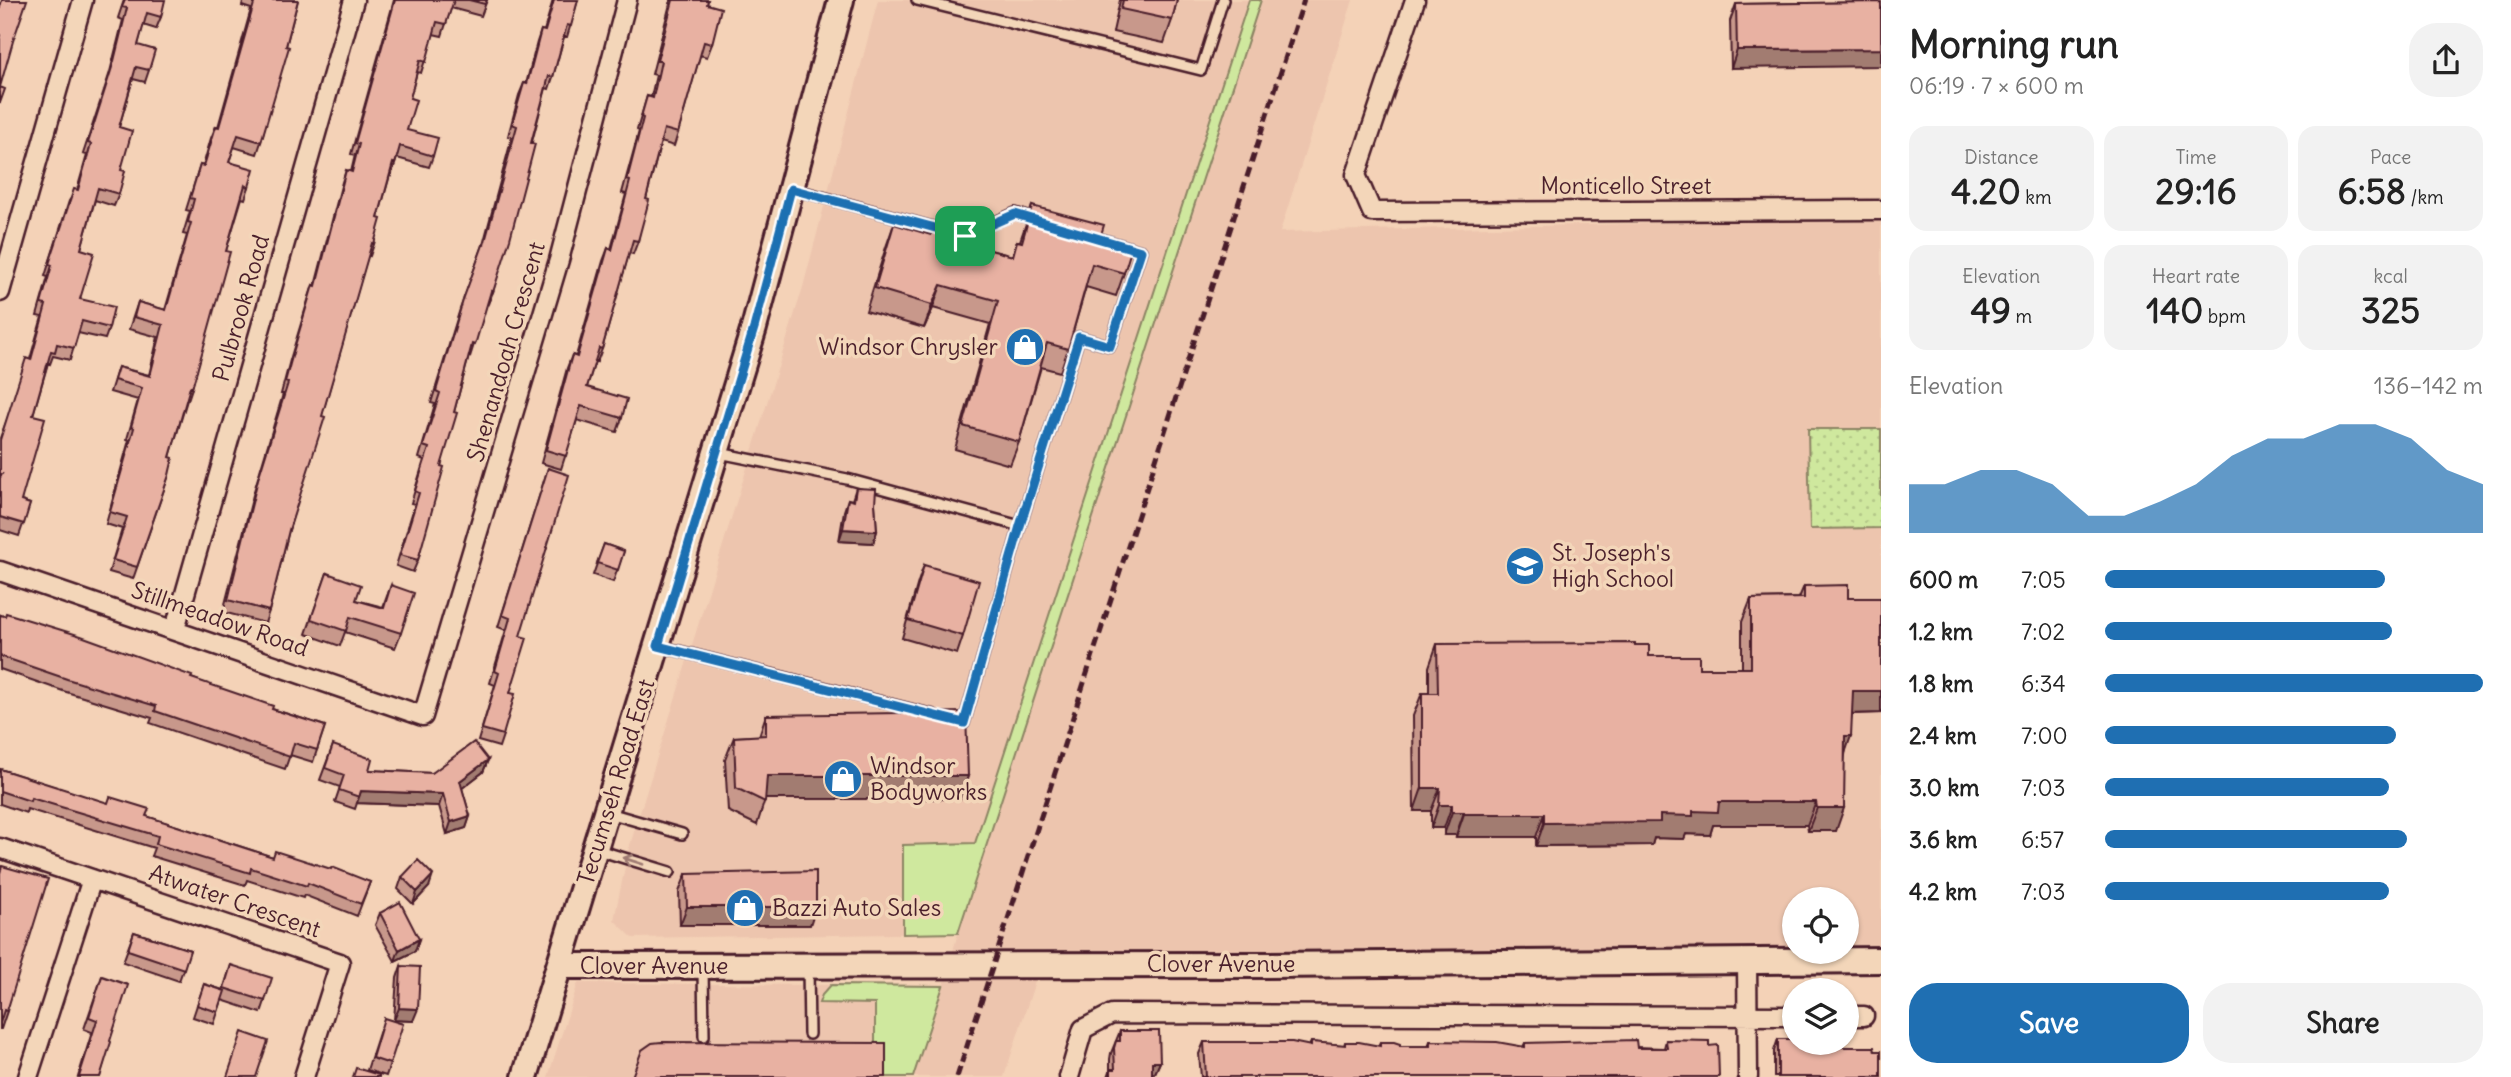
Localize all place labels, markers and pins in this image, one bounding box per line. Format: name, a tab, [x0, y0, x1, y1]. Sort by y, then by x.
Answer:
pin	[935, 206, 995, 266]
shop icon: Windsor Chrysler	[1004, 326, 1046, 368]
place label: Windsor Chrysler	[819, 332, 999, 361]
place label: St. Joseph's High School	[1552, 538, 1674, 593]
school or university icon: St. Joseph's High School	[1504, 545, 1546, 587]
place label: Windsor Bodyworks	[870, 751, 987, 806]
shop icon: Windsor Bodyworks	[822, 758, 864, 800]
shop icon: Bazzi Auto Sales	[724, 887, 766, 929]
place label: Bazzi Auto Sales	[772, 893, 941, 922]

